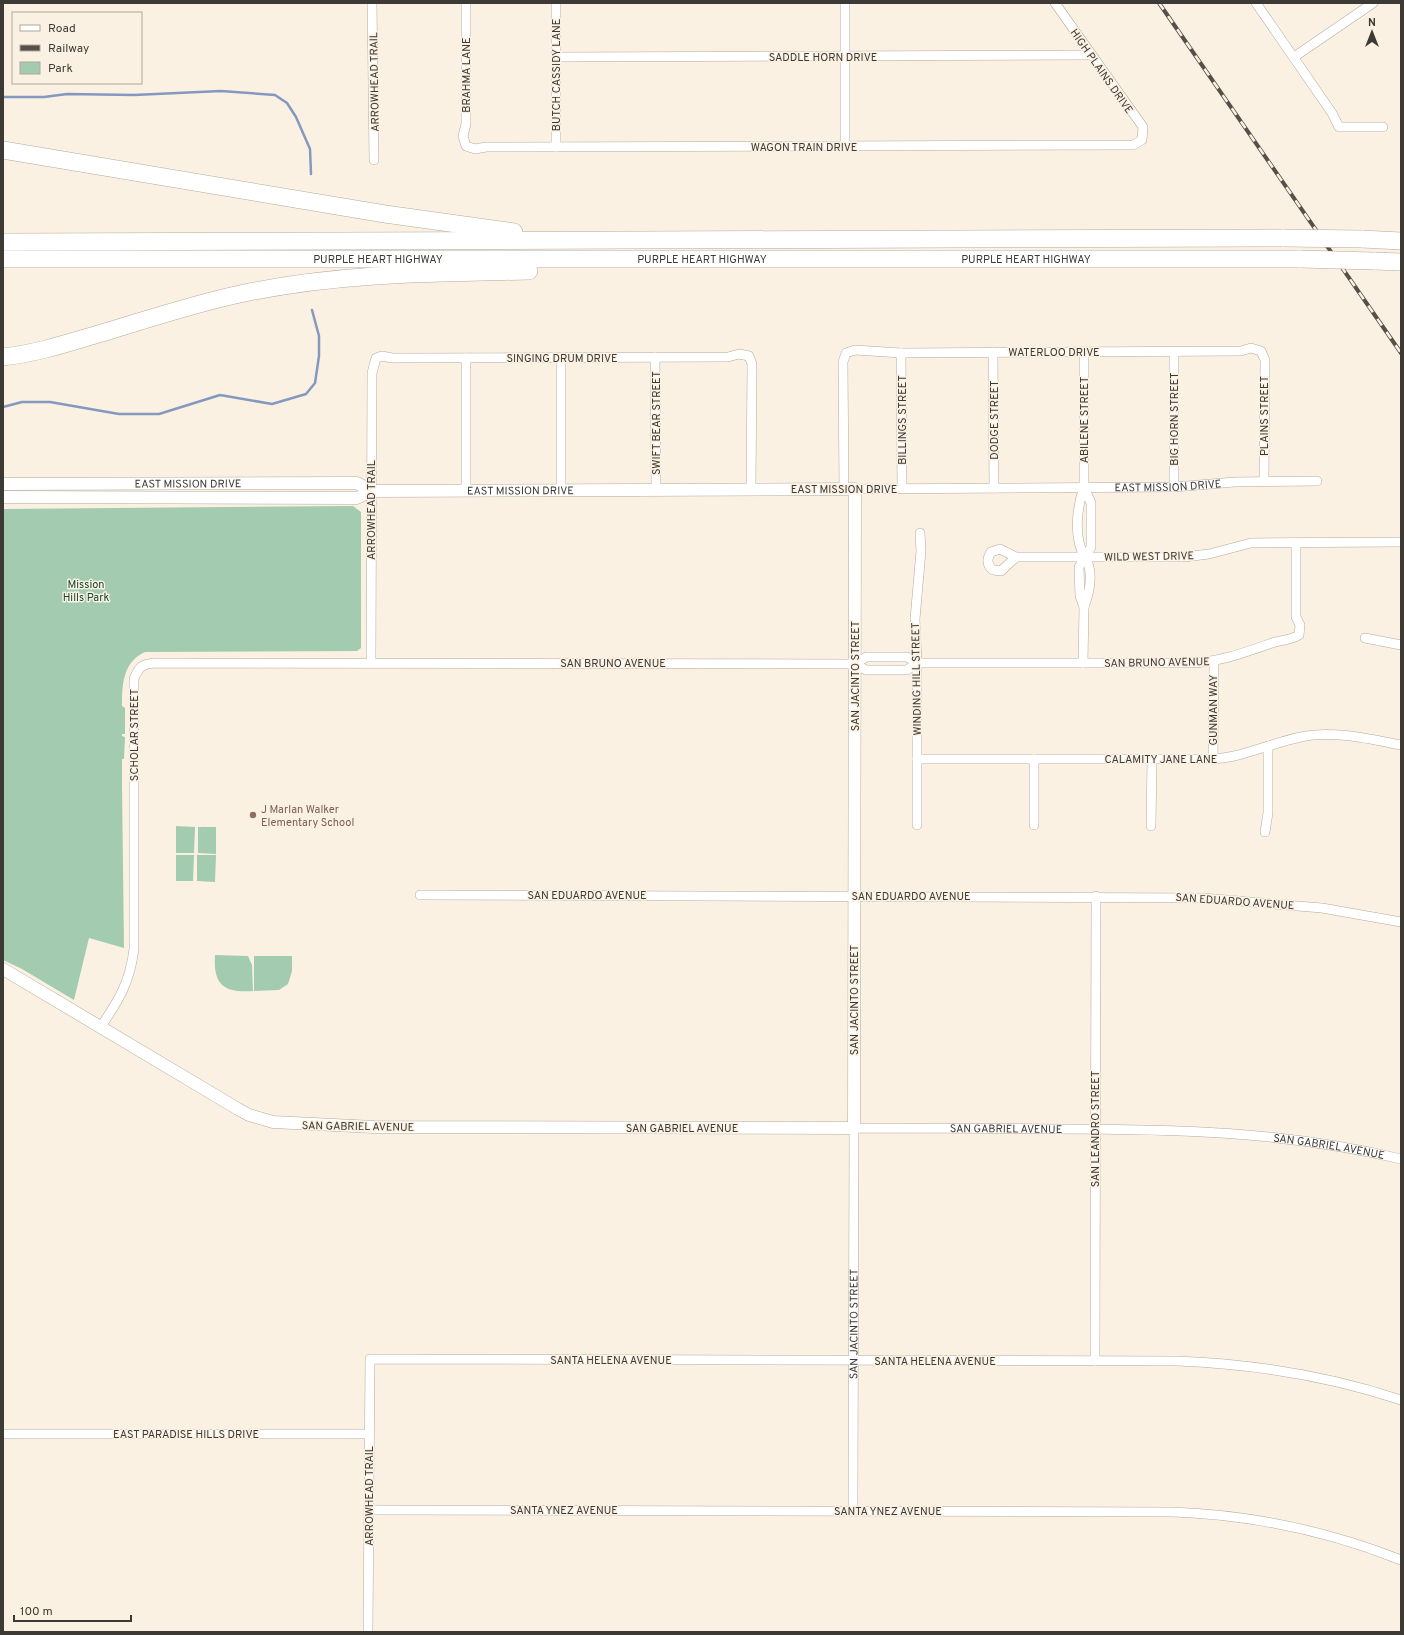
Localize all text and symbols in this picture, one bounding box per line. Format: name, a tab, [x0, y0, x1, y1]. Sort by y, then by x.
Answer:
legend	[12, 12, 142, 84]
north arrow	[1352, 12, 1392, 52]
text: N	[1368, 16, 1376, 30]
street label: BUTCH CASSIDY LANE	[550, 19, 564, 131]
text: Road	[48, 21, 76, 37]
street label: HIGH PLAINS DRIVE	[1067, 26, 1136, 117]
street label: ARROWHEAD TRAIL	[367, 32, 383, 132]
street label: BRAHMA LANE	[460, 37, 474, 113]
text: Railway	[48, 41, 89, 57]
street label: SADDLE HORN DRIVE	[769, 51, 877, 65]
text: Park	[48, 61, 73, 77]
street label: WAGON TRAIN DRIVE	[751, 141, 857, 155]
street label: PURPLE HEART HIGHWAY	[313, 253, 443, 267]
street label: PURPLE HEART HIGHWAY	[637, 253, 767, 267]
street label: PURPLE HEART HIGHWAY	[961, 253, 1091, 267]
street label: WATERLOO DRIVE	[1008, 346, 1100, 360]
street label: SINGING DRUM DRIVE	[506, 352, 618, 366]
street label: SWIFT BEAR STREET	[650, 371, 664, 475]
street label: BIG HORN STREET	[1168, 372, 1182, 466]
street label: BILLINGS STREET	[896, 375, 910, 465]
street label: PLAINS STREET	[1258, 376, 1272, 456]
street label: ABILENE STREET	[1078, 377, 1092, 463]
street label: DODGE STREET	[988, 380, 1002, 460]
street label: ARROWHEAD TRAIL	[365, 460, 379, 560]
street label: EAST MISSION DRIVE	[135, 477, 241, 492]
street label: EAST MISSION DRIVE	[1115, 477, 1222, 495]
street label: EAST MISSION DRIVE	[791, 483, 897, 497]
street label: EAST MISSION DRIVE	[467, 484, 574, 499]
street label: WILD WEST DRIVE	[1104, 549, 1194, 565]
park label: Mission Hills Park	[63, 578, 110, 605]
street label: SAN JACINTO STREET	[849, 621, 863, 731]
street label: WINDING HILL STREET	[909, 622, 925, 736]
street label: SAN BRUNO AVENUE	[1104, 655, 1210, 671]
street label: SAN BRUNO AVENUE	[560, 657, 666, 671]
street label: GUNMAN WAY	[1207, 674, 1221, 746]
street label: SCHOLAR STREET	[128, 689, 142, 781]
street label: CALAMITY JANE LANE	[1105, 753, 1217, 767]
place label: J Marlan Walker Elementary School	[261, 803, 354, 830]
marker: J Marlan Walker Elementary School	[248, 810, 258, 820]
street label: SAN EDUARDO AVENUE	[527, 889, 647, 903]
street label: SAN EDUARDO AVENUE	[851, 890, 971, 904]
street label: SAN EDUARDO AVENUE	[1175, 891, 1295, 913]
street label: SAN JACINTO STREET	[848, 945, 862, 1055]
street label: SAN LEANDRO STREET	[1089, 1071, 1103, 1187]
street label: SAN GABRIEL AVENUE	[302, 1119, 414, 1135]
street label: SAN GABRIEL AVENUE	[626, 1122, 738, 1136]
street label: SAN GABRIEL AVENUE	[950, 1122, 1062, 1137]
street label: SAN GABRIEL AVENUE	[1273, 1131, 1386, 1163]
street label: SAN JACINTO STREET	[847, 1269, 862, 1379]
street label: SANTA HELENA AVENUE	[550, 1354, 672, 1368]
street label: SANTA HELENA AVENUE	[874, 1355, 996, 1369]
street label: EAST PARADISE HILLS DRIVE	[113, 1428, 259, 1442]
street label: ARROWHEAD TRAIL	[363, 1446, 377, 1546]
street label: SANTA YNEZ AVENUE	[510, 1504, 618, 1518]
street label: SANTA YNEZ AVENUE	[834, 1505, 942, 1519]
scale bar	[14, 1597, 131, 1623]
text: 100 m	[20, 1604, 53, 1620]

